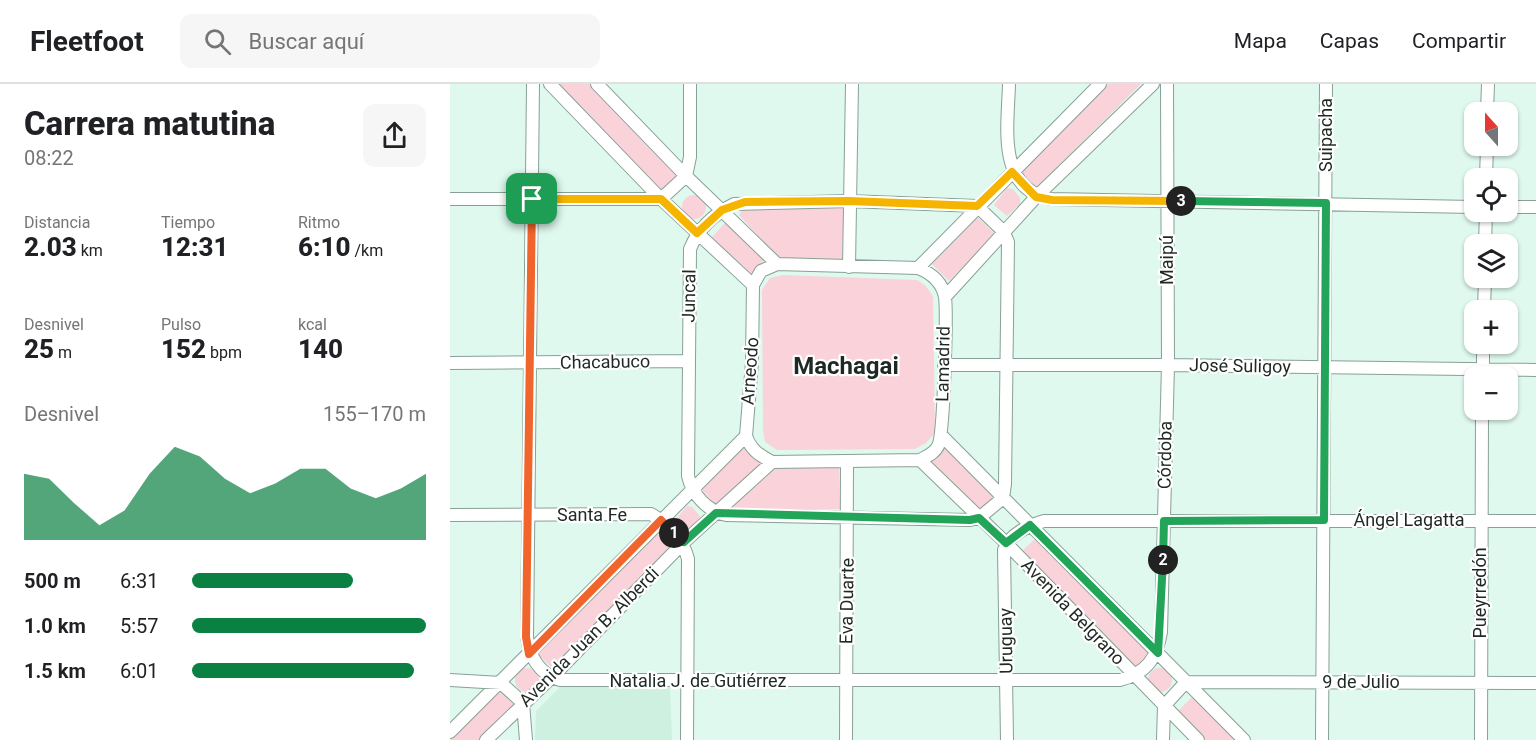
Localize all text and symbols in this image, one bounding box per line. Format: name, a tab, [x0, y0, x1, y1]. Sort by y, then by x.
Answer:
search box	[180, 14, 600, 68]
text: Fleetfoot	[30, 25, 144, 58]
icon: search	[201, 25, 234, 58]
text: Buscar aquí	[249, 29, 364, 54]
text: Mapa	[1234, 29, 1287, 53]
text: Capas	[1320, 29, 1379, 53]
text: Compartir	[1412, 29, 1506, 53]
street label: Suipacha	[1315, 98, 1336, 172]
north arrow	[1464, 102, 1518, 156]
map controls	[1464, 102, 1518, 420]
text: Carrera matutina	[24, 104, 275, 143]
button: share	[363, 104, 426, 167]
text: 08:22	[24, 146, 74, 170]
button: locate	[1464, 168, 1518, 222]
pin	[506, 173, 557, 224]
icon: arrive	[515, 182, 548, 215]
pin: 3	[1166, 186, 1196, 216]
text: 3	[1176, 191, 1186, 210]
text: Distancia	[24, 213, 90, 232]
text: Tiempo	[161, 213, 215, 232]
text: Ritmo	[298, 213, 340, 232]
text: 2.03	[24, 232, 77, 262]
text: 12:31	[161, 232, 229, 262]
text: 6:10	[298, 232, 351, 262]
button: layers	[1464, 234, 1518, 288]
street label: Maipú	[1156, 235, 1177, 285]
text: km	[77, 241, 103, 260]
text: /km	[351, 241, 383, 260]
street label: Juncal	[678, 269, 699, 323]
button: +	[1464, 300, 1518, 354]
text: Desnivel	[24, 315, 84, 334]
text: Pulso	[161, 315, 201, 334]
text: kcal	[298, 315, 327, 334]
street label: Lamadrid	[931, 326, 954, 402]
text: 25	[24, 334, 54, 364]
text: 152	[161, 334, 206, 364]
text: 140	[298, 334, 343, 364]
street label: Arneodo	[737, 336, 762, 406]
text: m	[54, 343, 72, 362]
text: bpm	[206, 343, 242, 362]
street label: Chacabuco	[560, 350, 650, 373]
district label: Machagai	[793, 352, 899, 380]
street label: José Suligoy	[1189, 354, 1291, 377]
button: −	[1464, 366, 1518, 420]
text: Desnivel	[24, 402, 99, 426]
text: 155–170 m	[323, 402, 426, 426]
street label: Córdoba	[1153, 421, 1176, 489]
street label: Santa Fe	[557, 504, 627, 525]
street label: Ángel Lagatta	[1353, 509, 1465, 530]
pin: 1	[659, 518, 689, 548]
text: 1	[669, 523, 679, 542]
pin: 2	[1148, 545, 1178, 575]
street label: Pueyrredón	[1469, 547, 1490, 639]
text: 2	[1158, 550, 1168, 569]
street label: Avenida Belgrano	[1017, 554, 1129, 669]
street label: Eva Duarte	[835, 558, 858, 644]
street label: Avenida Juan B. Alberdi	[514, 562, 663, 711]
text: 500 m	[24, 569, 81, 593]
text: 6:31	[120, 569, 159, 593]
street label: Uruguay	[994, 607, 1017, 674]
text: 1.0 km	[24, 614, 86, 638]
text: 5:57	[120, 614, 159, 638]
text: 1.5 km	[24, 659, 86, 683]
text: 6:01	[120, 659, 159, 683]
street label: Natalia J. de Gutiérrez	[609, 670, 787, 691]
street label: 9 de Julio	[1322, 671, 1400, 692]

